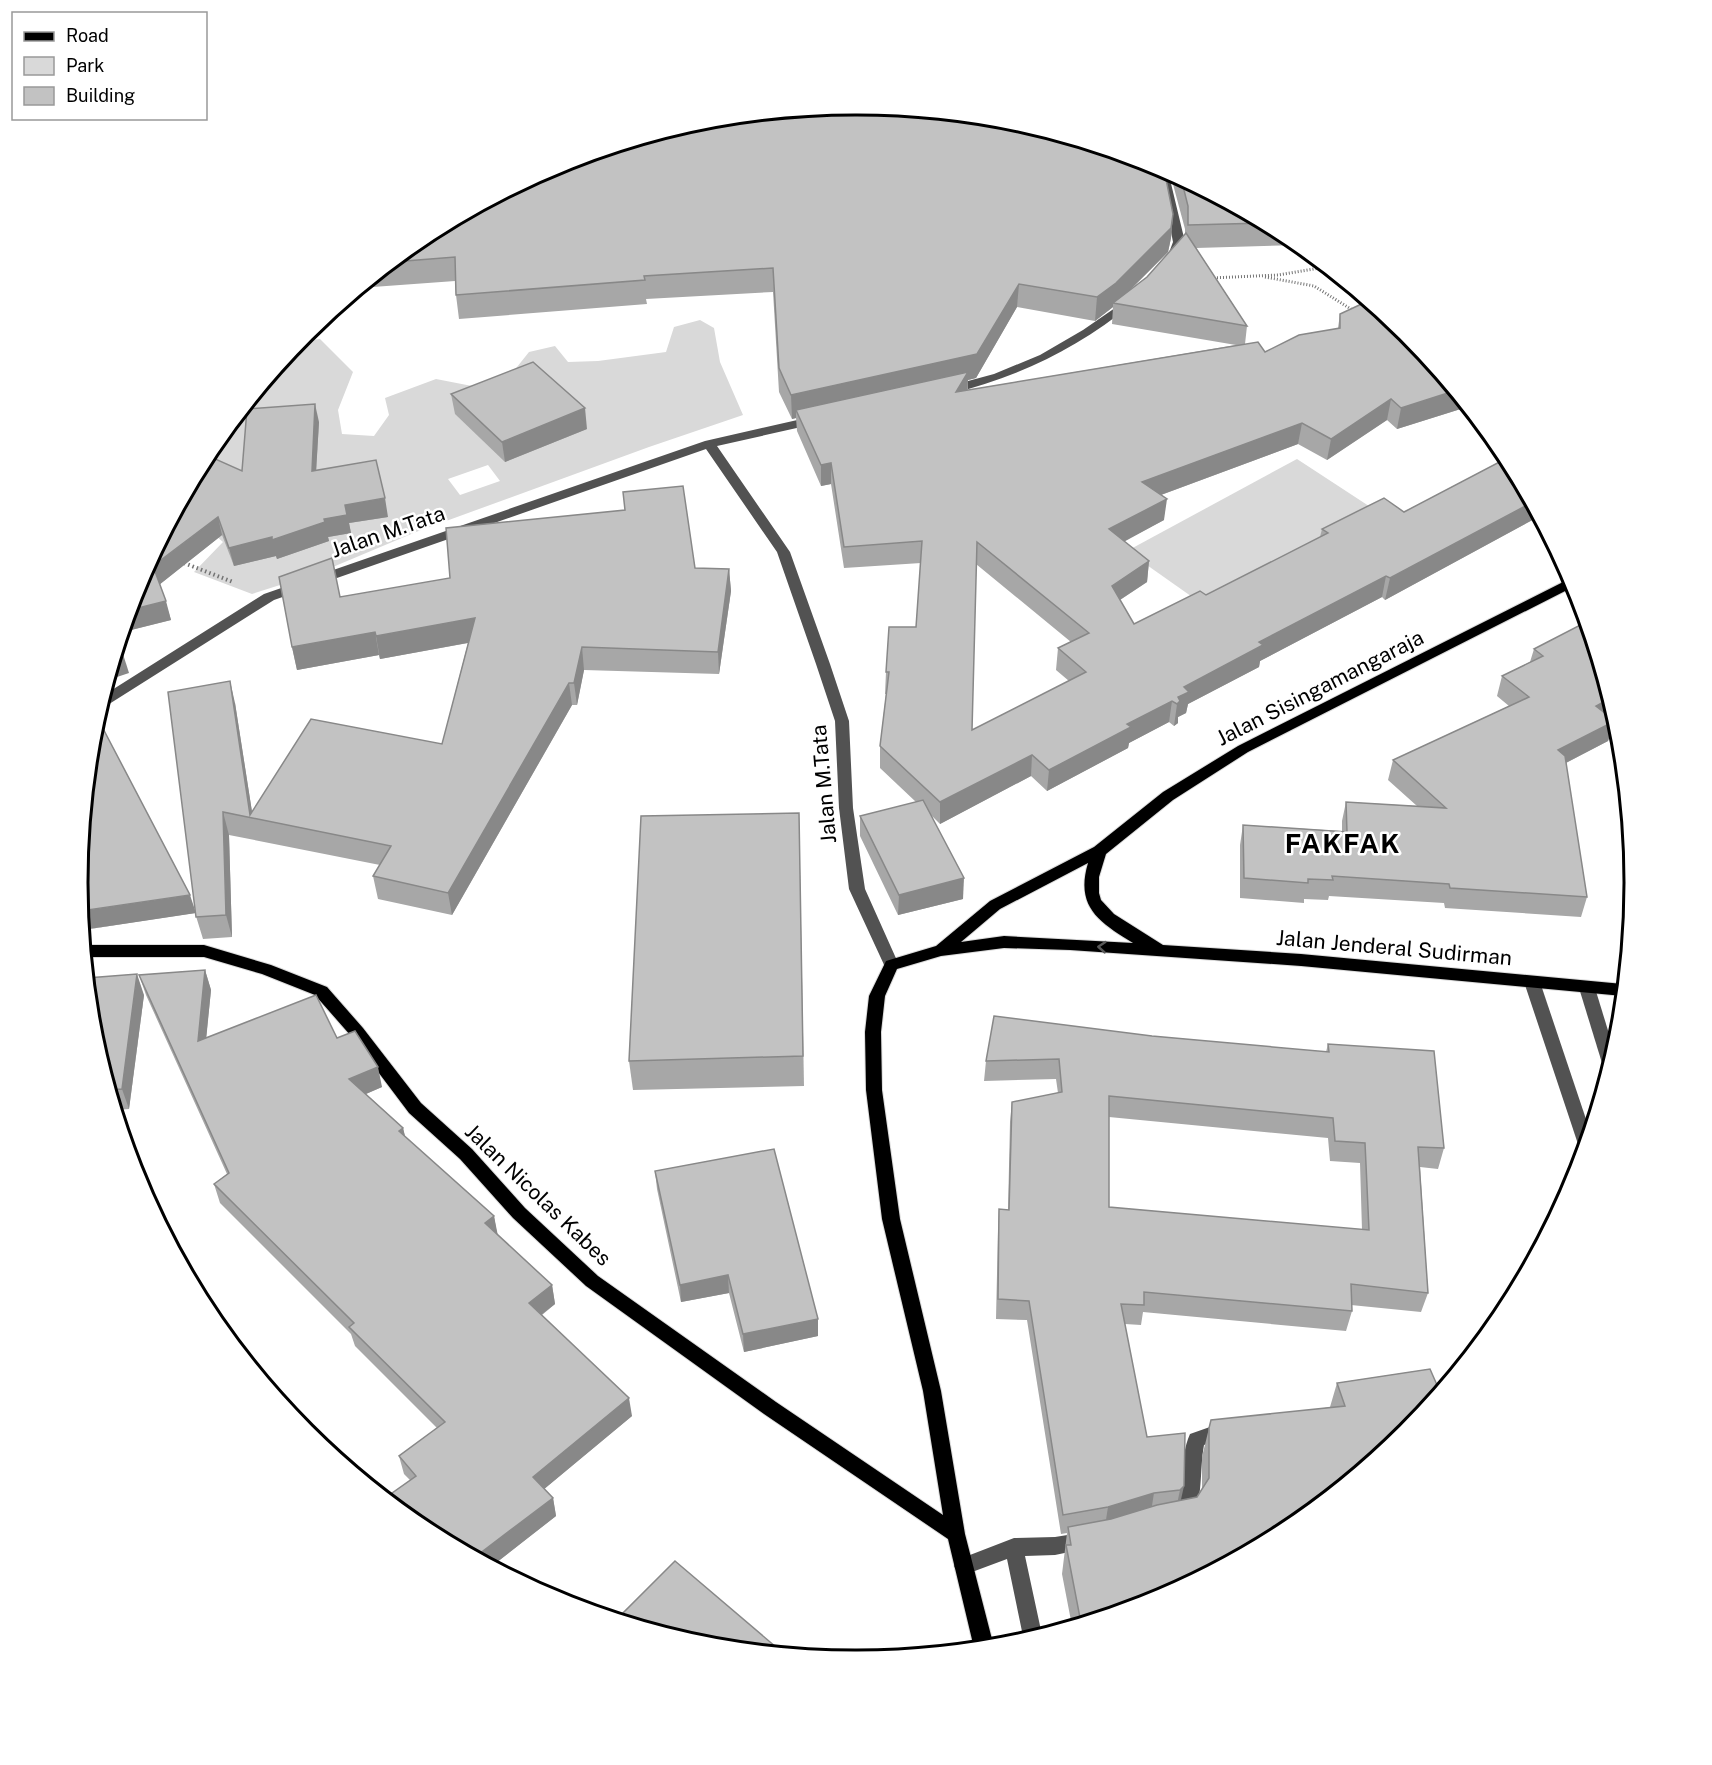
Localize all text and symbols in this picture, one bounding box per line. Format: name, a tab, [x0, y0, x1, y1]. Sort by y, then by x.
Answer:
legend	[12, 12, 207, 120]
text: Road	[66, 25, 109, 46]
text: Park	[66, 55, 104, 76]
text: Building	[66, 85, 135, 106]
street label: Jalan M.Tata	[328, 500, 448, 563]
street label: Jalan Sisingamangaraja	[1212, 624, 1428, 751]
street label: Jalan M.Tata	[806, 724, 841, 844]
district label: FAKFAK	[1285, 827, 1401, 859]
street label: Jalan Jenderal Sudirman	[1275, 925, 1513, 970]
one-way arrow	[1097, 940, 1106, 953]
street label: Jalan Nicolas Kabes	[460, 1119, 617, 1271]

